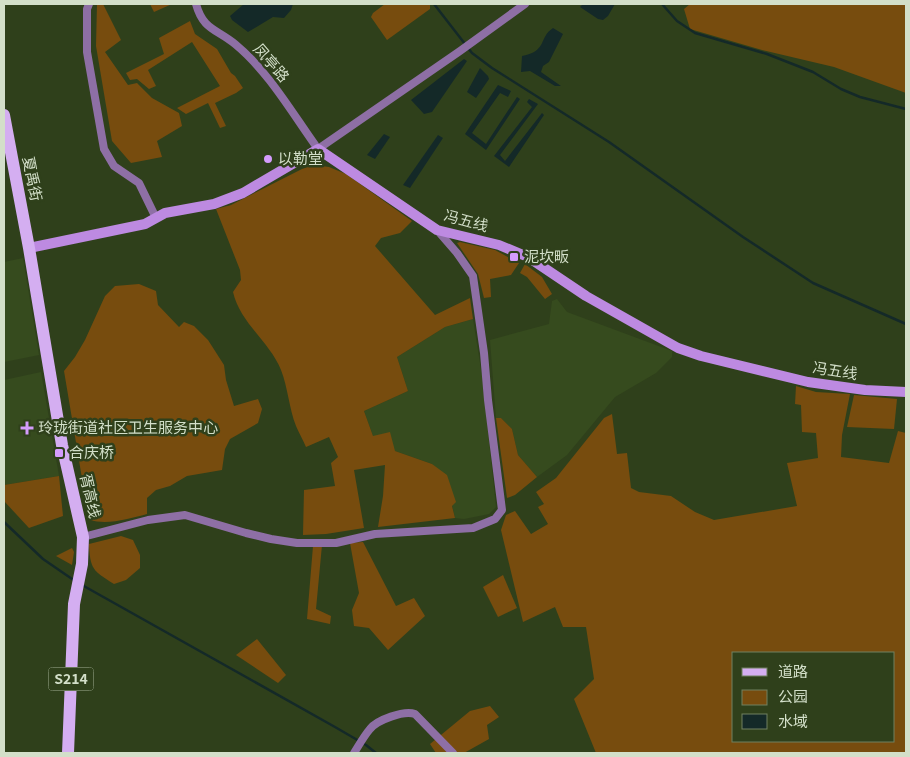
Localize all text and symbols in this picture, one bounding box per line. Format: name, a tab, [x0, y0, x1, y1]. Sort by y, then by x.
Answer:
street label: 凤亭路	[249, 38, 295, 86]
place label: 以勒堂	[278, 147, 323, 168]
marker: 以勒堂	[262, 153, 274, 165]
street label: 夏禹街	[19, 155, 48, 203]
street label: 冯五线	[442, 204, 491, 236]
place label: 泥坎畈	[524, 245, 569, 266]
marker: 泥坎畈	[508, 251, 520, 263]
street label: 冯五线	[811, 356, 859, 383]
place label: 玲珑街道社区卫生服务中心	[38, 416, 218, 437]
marker: 玲珑街道社区卫生服务中心	[20, 421, 34, 435]
place label: 合庆桥	[69, 441, 114, 462]
marker: 合庆桥	[53, 447, 65, 459]
street label: 胥高线	[76, 471, 107, 520]
legend	[732, 652, 895, 742]
text: 道路	[778, 660, 808, 681]
road number: S214	[48, 668, 94, 691]
text: 公园	[778, 685, 808, 706]
text: 水域	[778, 710, 808, 731]

